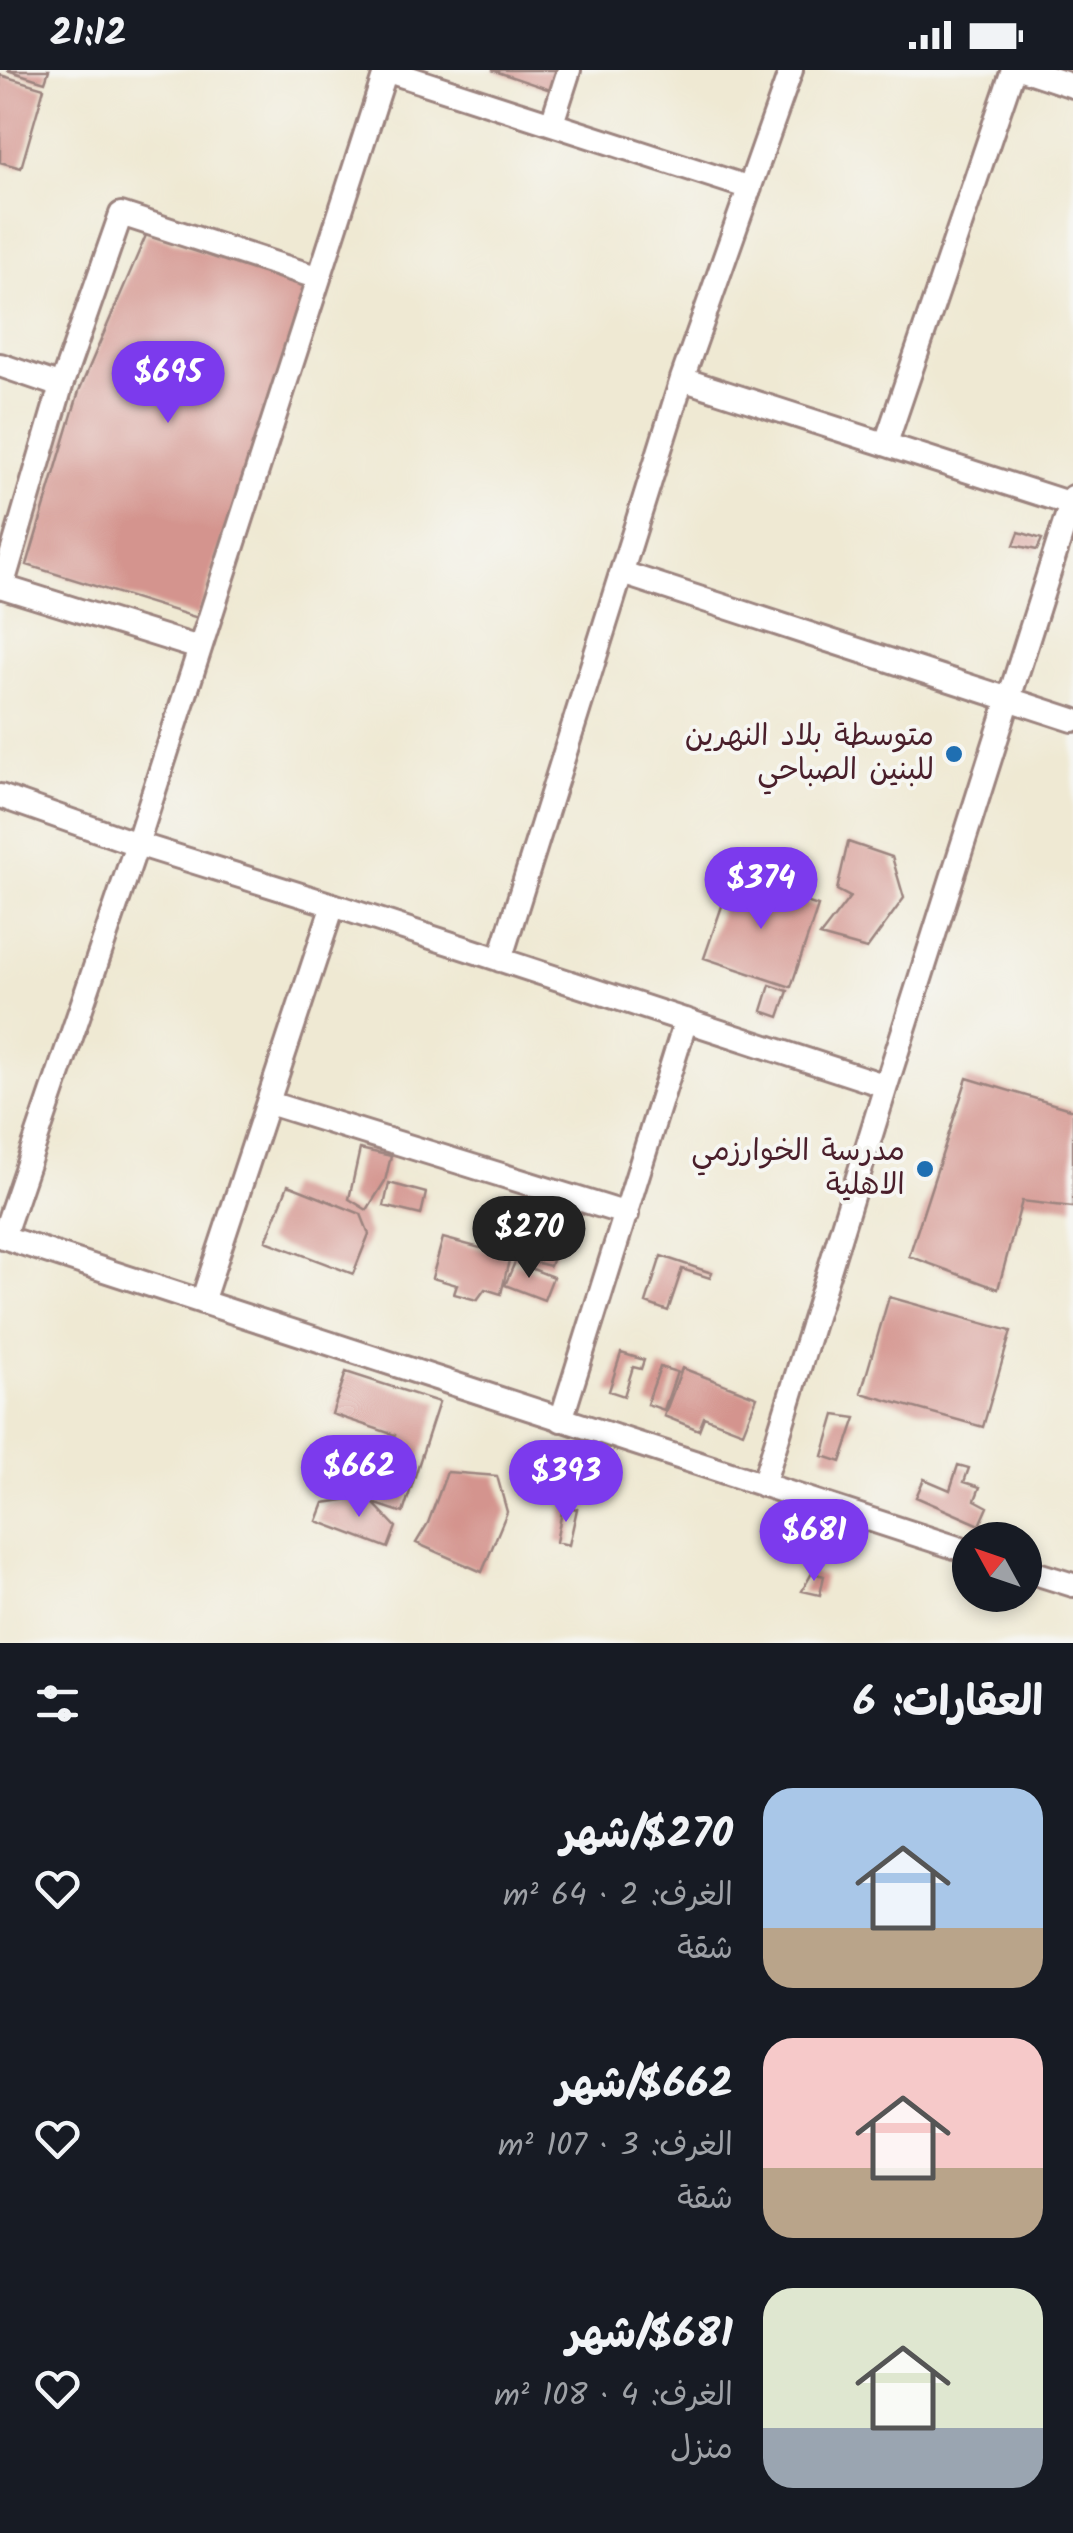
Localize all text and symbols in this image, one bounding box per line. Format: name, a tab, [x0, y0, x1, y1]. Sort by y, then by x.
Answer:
text: 21:12	[50, 5, 127, 65]
pin: $695	[109, 341, 227, 426]
text: $695	[134, 348, 202, 399]
place label: متوسطة بلاد النهرين للبنين الصباحي	[685, 713, 934, 795]
marker: متوسطة بلاد النهرين للبنين الصباحي	[943, 743, 965, 765]
pin: $374	[702, 847, 820, 932]
text: $374	[727, 854, 796, 905]
place label: مدرسة الخوارزمي الاهلية	[691, 1128, 905, 1210]
marker: مدرسة الخوارزمي الاهلية	[914, 1158, 936, 1180]
pin: $270	[470, 1196, 588, 1281]
text: $270	[494, 1203, 564, 1254]
pin: $662	[300, 1435, 418, 1520]
pin: $393	[507, 1440, 625, 1525]
text: $662	[323, 1442, 395, 1493]
text: $393	[531, 1447, 601, 1498]
pin: $681	[755, 1499, 873, 1584]
text: $681	[782, 1506, 846, 1557]
north arrow	[952, 1522, 1042, 1612]
map controls	[952, 1522, 1042, 1612]
text: العقارات: 6	[853, 1670, 1043, 1737]
icon: filters	[30, 1676, 85, 1731]
text: $270/شهر	[561, 1802, 733, 1869]
icon: home	[843, 1828, 963, 1948]
icon: heart	[30, 1861, 85, 1916]
text: الغرف: 2 · 64 m²	[503, 1871, 733, 1922]
text: شقة	[677, 1924, 733, 1975]
text: $662/شهر	[556, 2052, 733, 2119]
icon: home	[843, 2078, 963, 2198]
icon: heart	[30, 2111, 85, 2166]
text: الغرف: 3 · 107 m²	[498, 2121, 733, 2172]
text: شقة	[677, 2174, 733, 2225]
text: $681/شهر	[566, 2302, 733, 2369]
icon: home	[843, 2328, 963, 2448]
icon: heart	[30, 2361, 85, 2416]
text: الغرف: 4 · 108 m²	[494, 2371, 733, 2422]
text: منزل	[670, 2424, 733, 2475]

